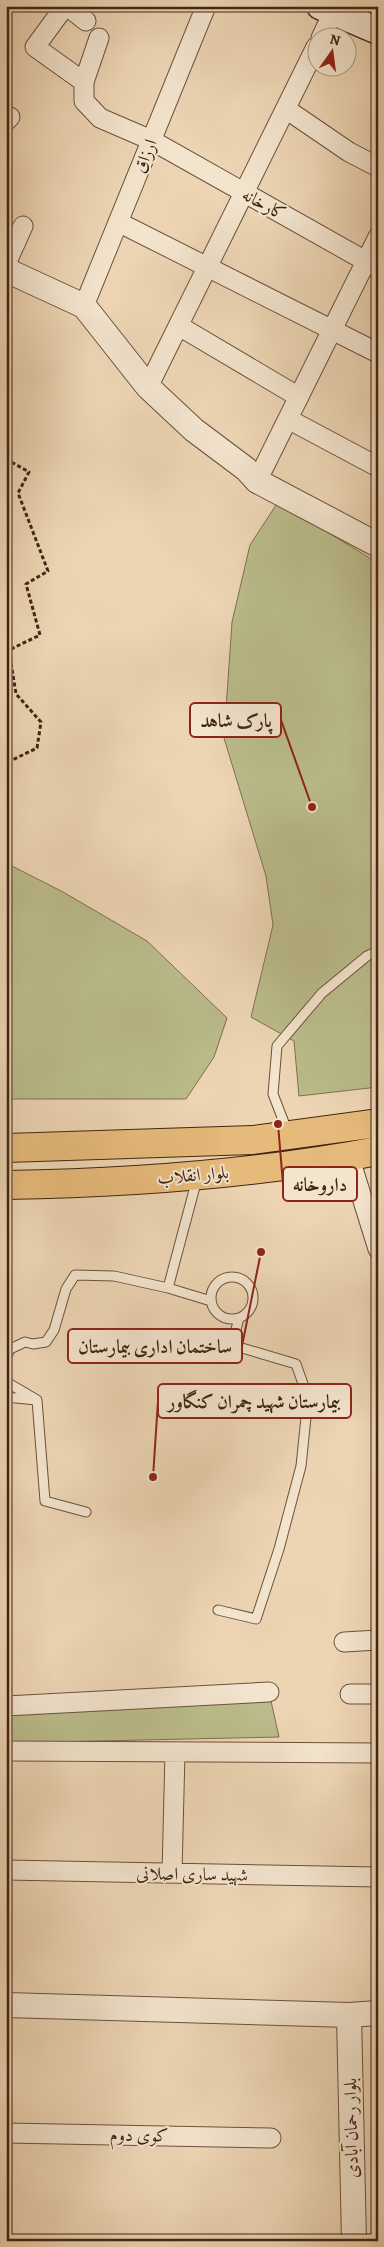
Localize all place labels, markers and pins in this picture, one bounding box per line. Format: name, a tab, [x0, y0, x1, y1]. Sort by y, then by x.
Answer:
callout: پارک شاهد	[190, 703, 281, 737]
callout: داروخانه	[283, 1167, 357, 1201]
callout: ساختمان اداری بیمارستان	[68, 1329, 242, 1363]
callout: بیمارستان شهید چمران کنگاور	[158, 1384, 351, 1418]

